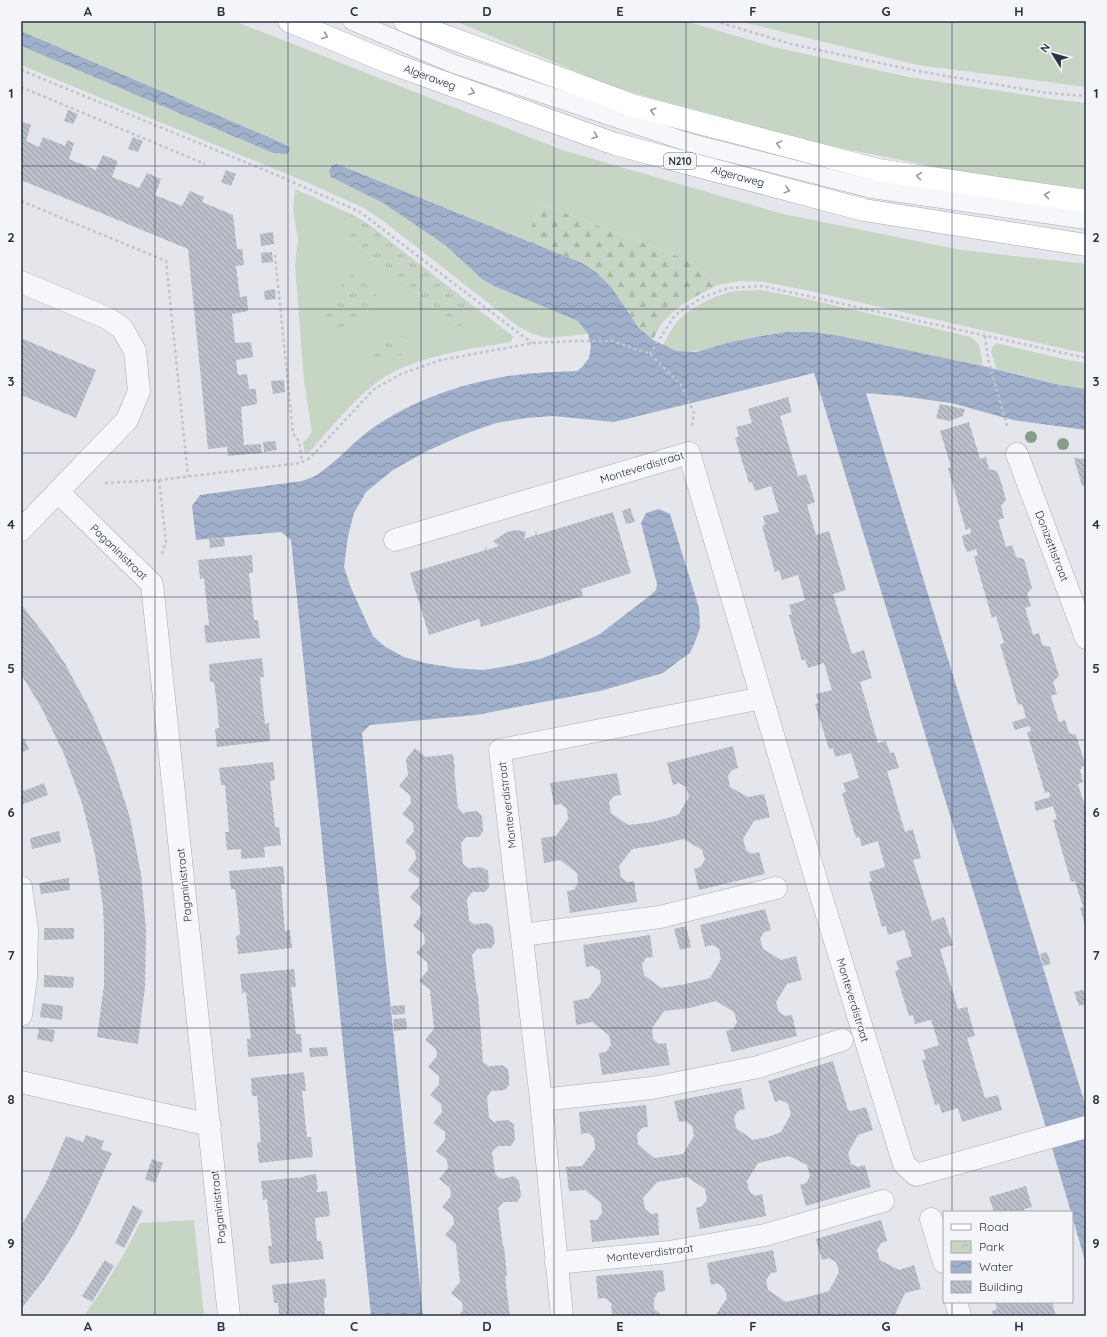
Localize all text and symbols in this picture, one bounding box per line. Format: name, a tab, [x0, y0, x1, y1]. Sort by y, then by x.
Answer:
text: A	[84, 3, 93, 19]
text: B	[217, 3, 225, 19]
text: C	[350, 3, 358, 19]
text: D	[482, 3, 492, 19]
text: E	[616, 3, 624, 19]
text: F	[749, 3, 757, 19]
text: G	[881, 3, 891, 19]
text: H	[1014, 3, 1024, 19]
one-way arrow	[320, 31, 328, 39]
north arrow	[1033, 34, 1073, 74]
text: N	[1037, 41, 1053, 55]
street label: Algeraweg	[402, 61, 458, 93]
text: 1	[8, 85, 14, 101]
text: 1	[1093, 85, 1099, 101]
one-way arrow	[469, 88, 476, 96]
one-way arrow	[650, 107, 657, 116]
one-way arrow	[591, 132, 598, 140]
one-way arrow	[775, 140, 782, 149]
road number: N210	[664, 153, 696, 169]
street label: Algeraweg	[710, 162, 766, 190]
one-way arrow	[916, 172, 922, 181]
one-way arrow	[784, 185, 791, 193]
one-way arrow	[1044, 191, 1050, 200]
text: 2	[7, 229, 15, 245]
text: 2	[1092, 229, 1100, 245]
text: 3	[8, 373, 15, 389]
text: 3	[1093, 373, 1100, 389]
street label: Monteverdistraat	[598, 447, 686, 486]
street label: Donizettistraat	[1032, 509, 1072, 584]
text: 4	[7, 516, 15, 532]
text: 4	[1092, 516, 1100, 532]
street label: Paganinistraat	[87, 521, 151, 583]
text: 5	[7, 660, 15, 676]
text: 5	[1092, 660, 1100, 676]
street label: Monteverdistraat	[495, 761, 519, 849]
text: 6	[7, 804, 15, 820]
text: 6	[1092, 804, 1100, 820]
street label: Paganinistraat	[173, 847, 195, 923]
text: 7	[7, 947, 15, 963]
text: 7	[1092, 947, 1100, 963]
street label: Monteverdistraat	[834, 956, 873, 1044]
text: 8	[7, 1091, 15, 1107]
text: 8	[1092, 1091, 1100, 1107]
street label: Paganinistraat	[207, 1169, 229, 1245]
legend	[943, 1211, 1073, 1303]
text: Road	[979, 1219, 1009, 1234]
text: 9	[7, 1235, 15, 1251]
text: 9	[1092, 1235, 1100, 1251]
text: Park	[979, 1239, 1004, 1254]
street label: Monteverdistraat	[606, 1241, 694, 1265]
text: Water	[979, 1259, 1014, 1274]
text: Building	[979, 1279, 1023, 1294]
text: A	[84, 1318, 93, 1334]
text: B	[217, 1318, 225, 1334]
text: C	[350, 1318, 358, 1334]
text: D	[482, 1318, 492, 1334]
text: E	[616, 1318, 624, 1334]
text: F	[749, 1318, 757, 1334]
text: G	[881, 1318, 891, 1334]
text: H	[1014, 1318, 1024, 1334]

